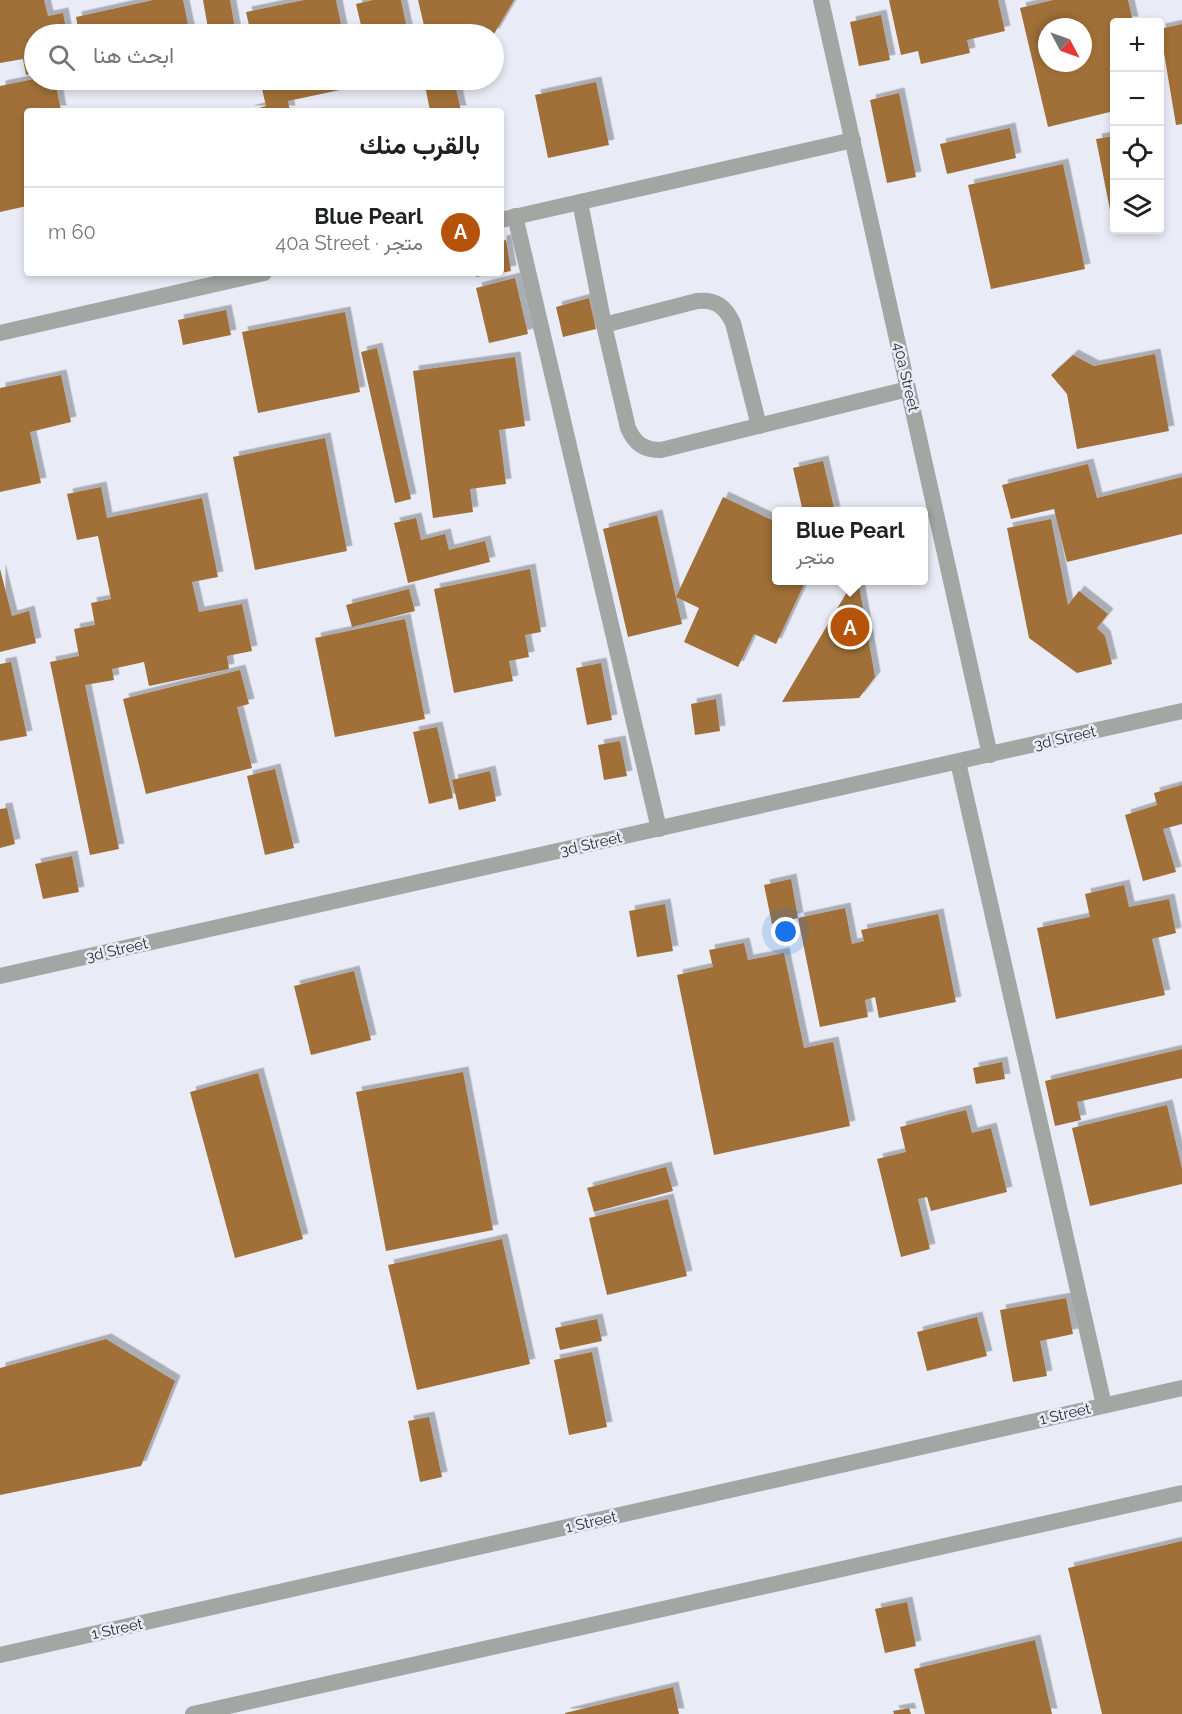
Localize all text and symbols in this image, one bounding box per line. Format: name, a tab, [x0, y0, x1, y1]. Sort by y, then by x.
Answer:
north arrow	[1038, 18, 1092, 72]
map controls	[1110, 18, 1164, 234]
button: +	[1110, 18, 1164, 72]
search box	[24, 24, 504, 90]
icon: search	[45, 41, 78, 74]
text: ابحث هنا	[93, 42, 174, 68]
button: −	[1110, 72, 1164, 126]
button: locate	[1110, 126, 1164, 180]
text: بالقرب منك	[360, 130, 480, 160]
button: layers	[1110, 180, 1164, 234]
text: Blue Pearl	[314, 203, 423, 229]
text: 60 m	[48, 220, 96, 244]
text: A	[454, 220, 467, 244]
text: متجر · 40a Street	[275, 231, 423, 255]
street label: 40a Street	[889, 340, 923, 414]
popup	[772, 507, 928, 585]
text: Blue Pearl	[796, 517, 904, 543]
text: متجر	[796, 545, 835, 569]
pin: A	[830, 604, 870, 650]
street label: 3d Street	[1032, 722, 1098, 754]
street label: 3d Street	[558, 828, 624, 860]
your location	[771, 917, 800, 946]
street label: 3d Street	[84, 934, 150, 966]
street label: 1 Street	[1038, 1399, 1092, 1429]
street label: 1 Street	[564, 1507, 618, 1537]
street label: 1 Street	[90, 1615, 144, 1643]

